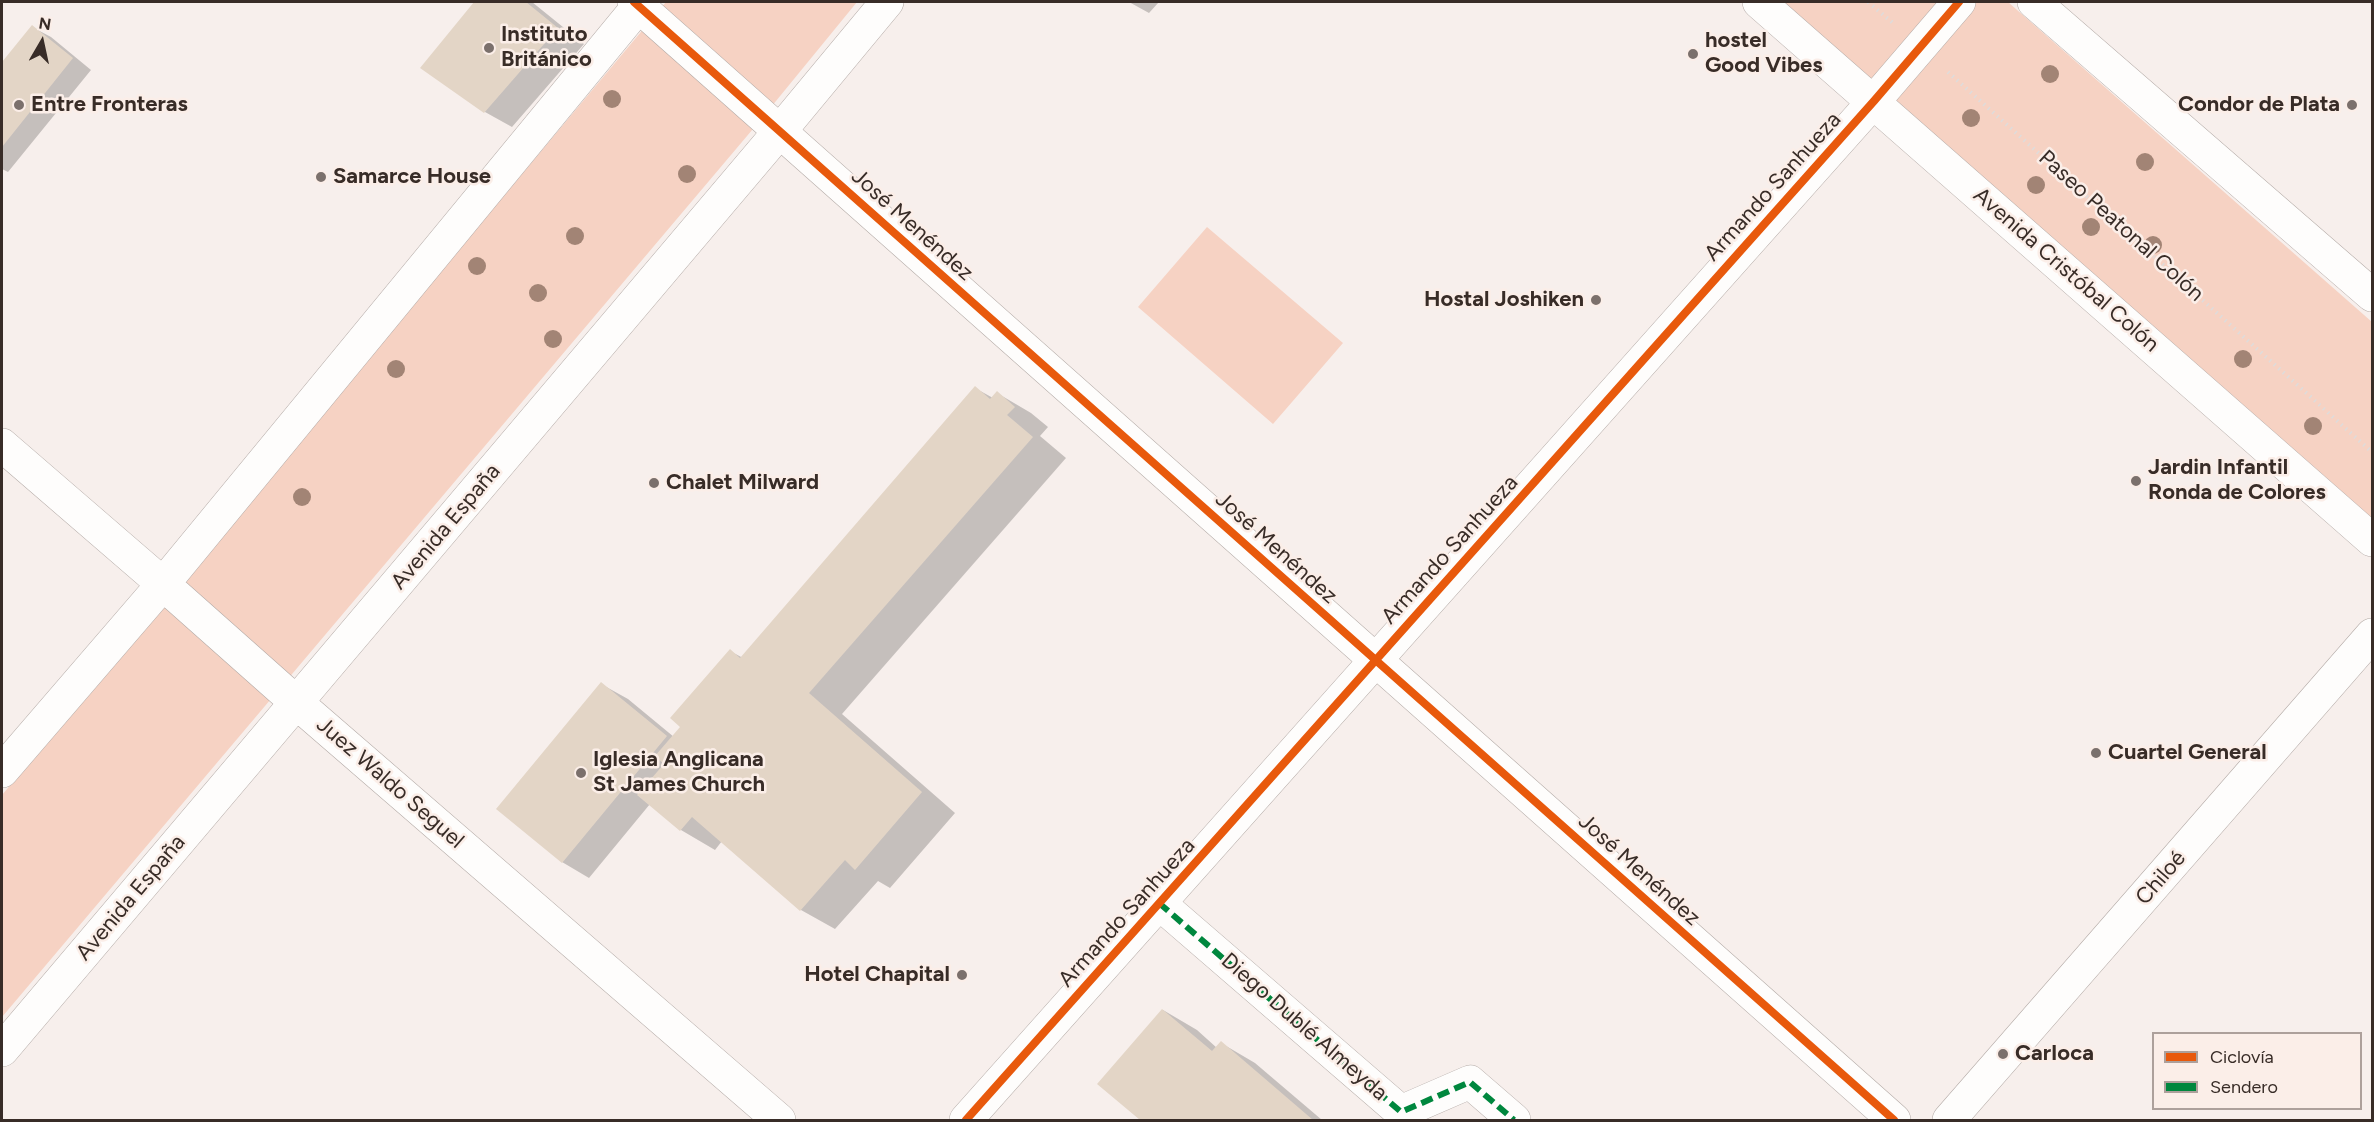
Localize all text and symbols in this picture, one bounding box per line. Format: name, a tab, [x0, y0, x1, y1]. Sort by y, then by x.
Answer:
north arrow	[12, 12, 72, 72]
text: N	[37, 13, 52, 34]
place label: Instituto Británico	[501, 22, 592, 74]
place label: hostel Good Vibes	[1705, 28, 1822, 80]
marker: Instituto Británico	[482, 41, 496, 55]
marker: hostel Good Vibes	[1686, 47, 1700, 61]
place label: Entre Fronteras	[31, 92, 188, 118]
place label: Condor de Plata	[2178, 92, 2340, 118]
marker: Entre Fronteras	[12, 98, 26, 112]
marker: Condor de Plata	[2345, 98, 2359, 112]
street label: Armando Sanhueza	[1699, 107, 1847, 267]
street label: Paseo Peatonal Colón	[2033, 145, 2209, 307]
street label: José Menéndez	[846, 163, 978, 287]
place label: Samarce House	[333, 164, 491, 190]
marker: Samarce House	[314, 170, 328, 184]
street label: Avenida Cristóbal Colón	[1968, 182, 2164, 358]
place label: Hostal Joshiken	[1424, 287, 1584, 313]
marker: Hostal Joshiken	[1589, 293, 1603, 307]
place label: Jardin Infantil Ronda de Colores	[2148, 455, 2326, 506]
street label: Avenida España	[386, 459, 506, 595]
place label: Chalet Milward	[666, 470, 819, 496]
street label: Armando Sanhueza	[1376, 470, 1524, 630]
marker: Jardin Infantil Ronda de Colores	[2129, 474, 2143, 488]
marker: Chalet Milward	[647, 476, 661, 490]
street label: José Menéndez	[1210, 486, 1342, 610]
street label: Juez Waldo Seguel	[311, 712, 469, 854]
place label: Cuartel General	[2108, 740, 2267, 766]
marker: Cuartel General	[2089, 746, 2103, 760]
place label: Iglesia Anglicana St James Church	[593, 747, 765, 798]
marker: Iglesia Anglicana St James Church	[574, 766, 588, 780]
street label: José Menéndez	[1573, 808, 1705, 932]
street label: Avenida España	[71, 830, 191, 966]
street label: Armando Sanhueza	[1053, 833, 1201, 993]
street label: Chiloé	[2130, 846, 2192, 910]
street label: Diego Dublé Almeyda	[1216, 948, 1392, 1106]
place label: Hotel Chapital	[804, 962, 950, 988]
marker: Hotel Chapital	[955, 968, 969, 982]
legend	[2152, 1032, 2362, 1110]
place label: CarIoca	[2015, 1041, 2094, 1067]
text: Ciclovía	[2210, 1046, 2274, 1068]
marker: CarIoca	[1996, 1047, 2010, 1061]
text: Sendero	[2210, 1076, 2278, 1098]

